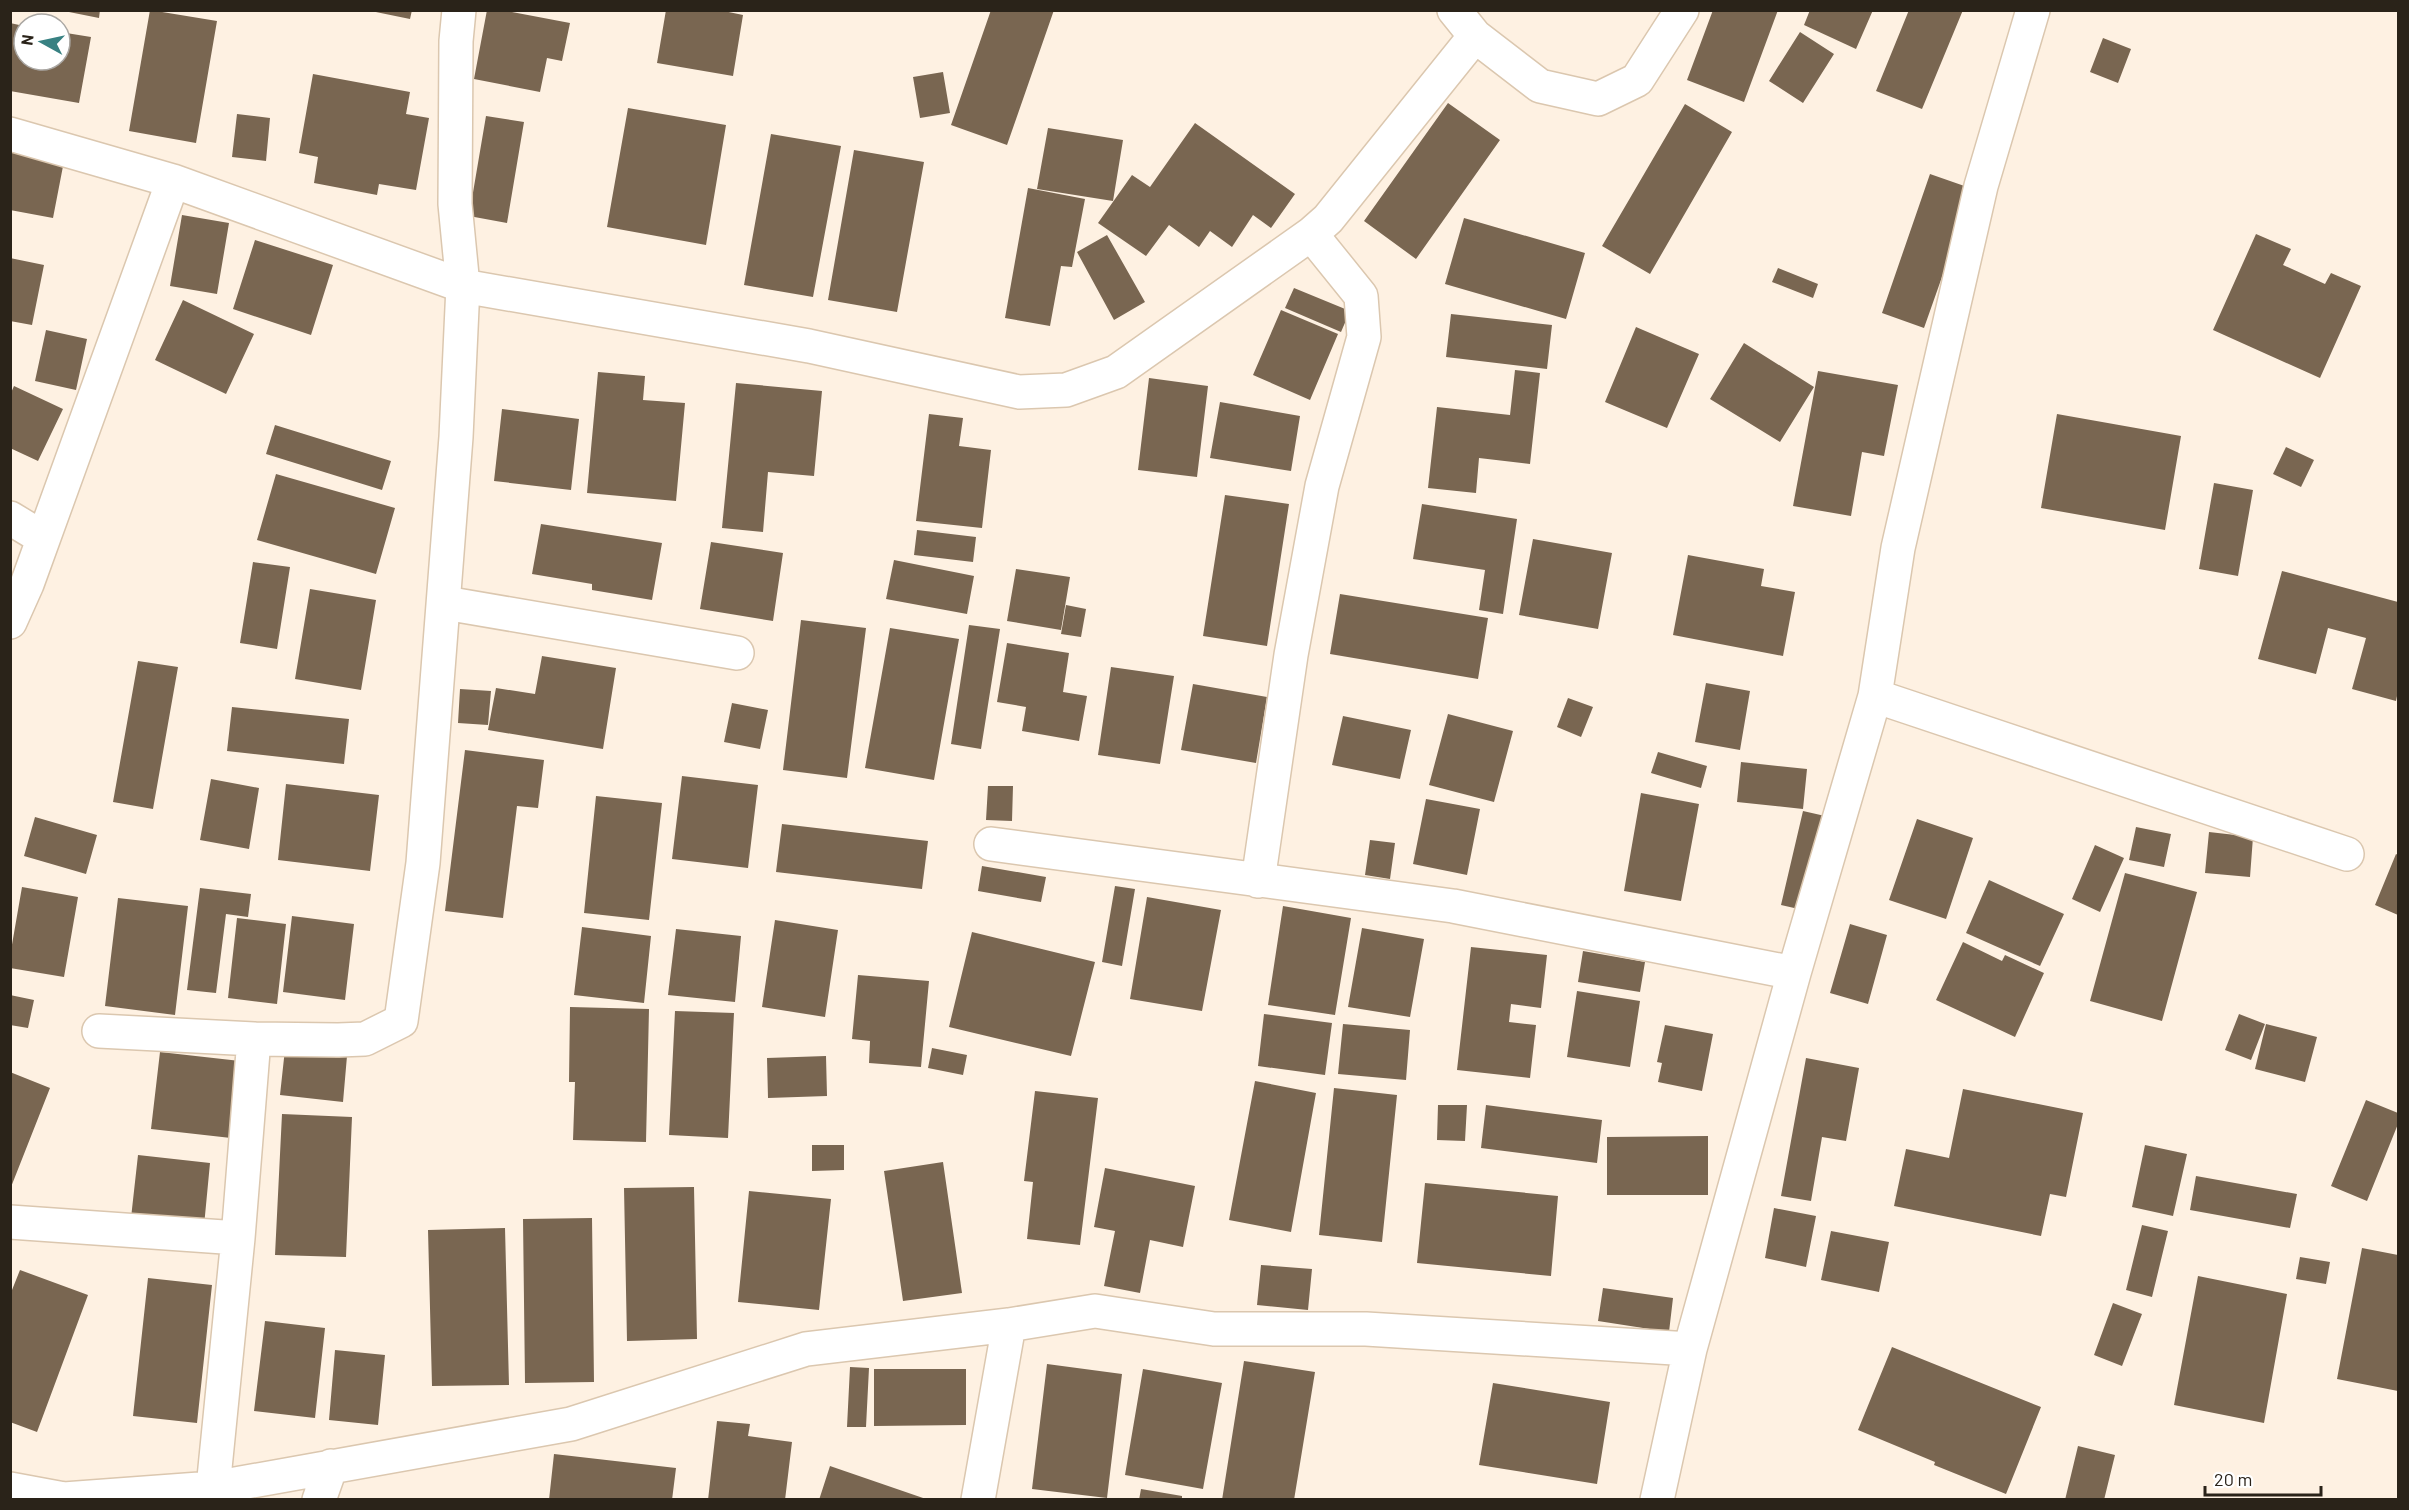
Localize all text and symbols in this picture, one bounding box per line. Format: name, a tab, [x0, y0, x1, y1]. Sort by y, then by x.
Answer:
north arrow	[12, 12, 72, 72]
text: N	[17, 33, 37, 46]
scale bar	[2205, 1459, 2320, 1497]
text: 20 m	[2214, 1468, 2252, 1490]

